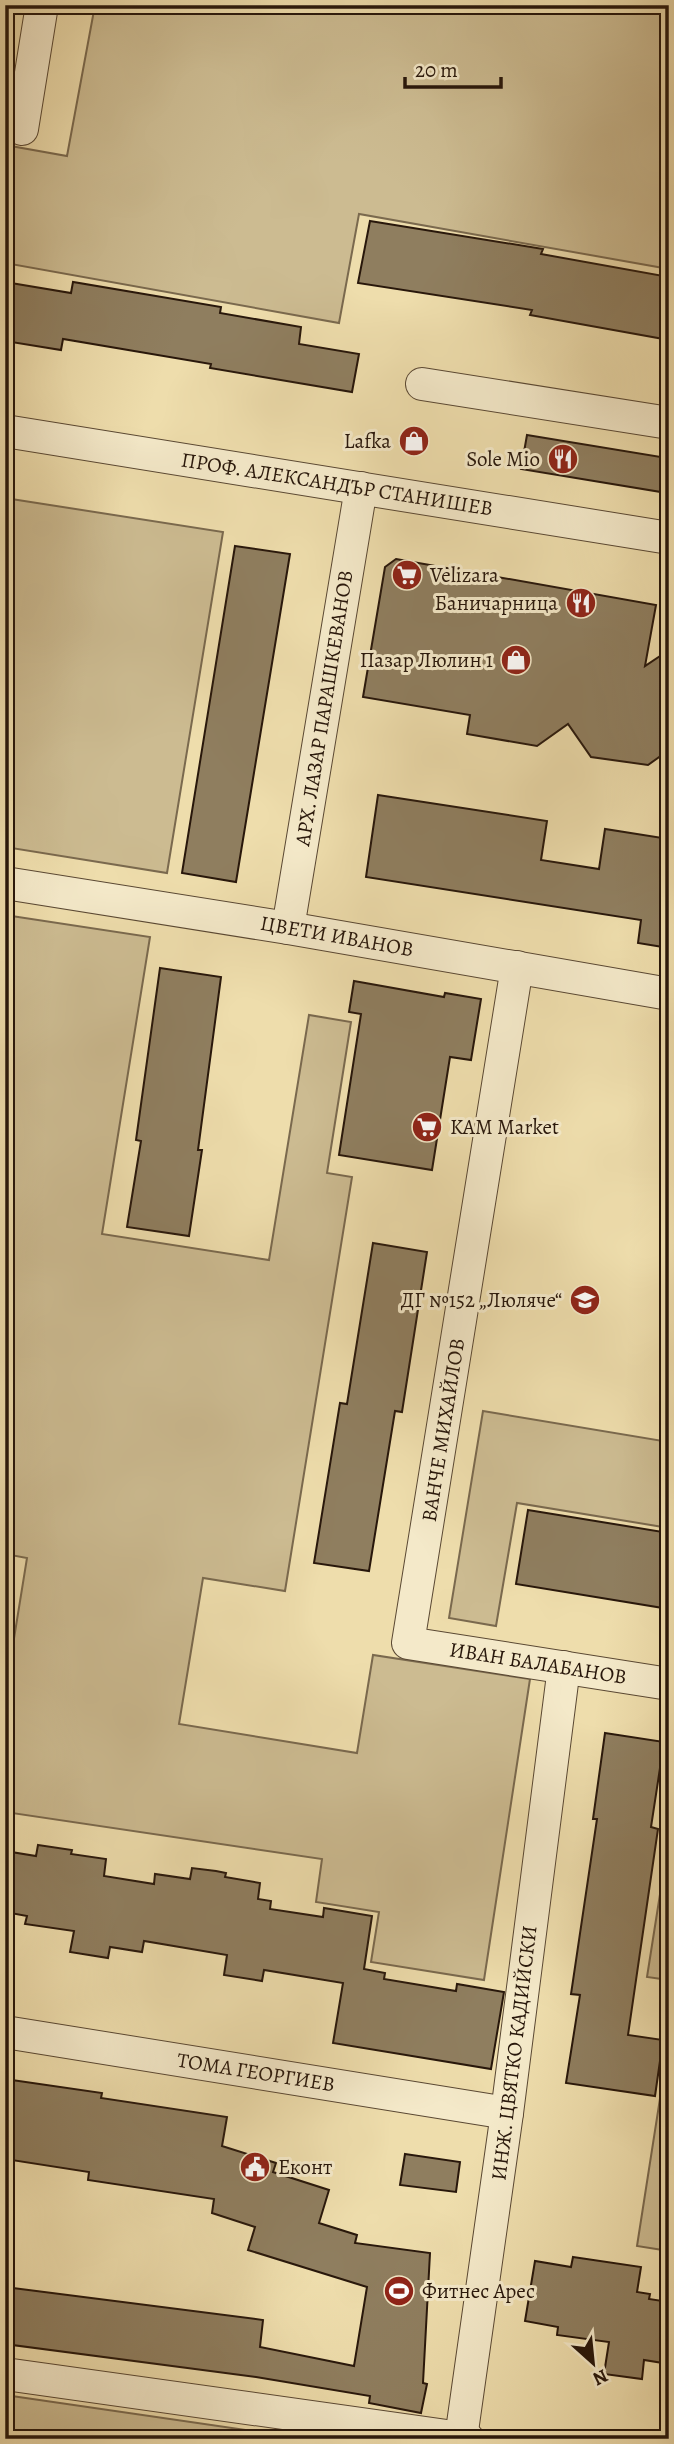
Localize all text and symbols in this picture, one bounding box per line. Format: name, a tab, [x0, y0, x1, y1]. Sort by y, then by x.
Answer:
scale bar	[405, 46, 501, 90]
text: 20 m	[415, 56, 458, 84]
shop icon: Lafka	[397, 424, 431, 458]
place label: Lafka	[344, 427, 391, 455]
restaurant icon: Sole Mio	[546, 442, 580, 476]
place label: Sole Mio	[466, 445, 540, 473]
street label: ПРОФ. АЛЕКСАНДЪР СТАНИШЕВ	[179, 446, 495, 522]
supermarket icon: Velizara	[390, 558, 424, 592]
place label: Velizara	[429, 561, 499, 589]
street label: АРХ. ЛАЗАР ПАРАШКЕВАНОВ	[288, 568, 360, 849]
restaurant icon: Баничарница	[564, 586, 598, 620]
place label: Баничарница	[435, 589, 558, 617]
shop icon: Пазар Люлин 1	[499, 643, 533, 677]
place label: Пазар Люлин 1	[360, 646, 493, 674]
street label: ЦВЕТИ ИВАНОВ	[258, 909, 416, 963]
supermarket icon: KAM Market	[410, 1110, 444, 1144]
place label: KAM Market	[450, 1113, 559, 1141]
school or university icon: ДГ №152 „Люляче“	[568, 1283, 602, 1317]
place label: ДГ №152 „Люляче“	[401, 1286, 562, 1314]
street label: ВАНЧЕ МИХАЙЛОВ	[415, 1336, 471, 1524]
street label: ИВАН БАЛАБАНОВ	[447, 1635, 629, 1691]
street label: ИНЖ. ЦВЯТКО КАДИЙСКИ	[484, 1924, 544, 2182]
street label: ТОМА ГЕОРГИЕВ	[175, 2046, 337, 2098]
public building icon: Еконт	[238, 2150, 272, 2184]
place label: Еконт	[278, 2153, 332, 2181]
sports icon: Фитнес Арес	[382, 2274, 416, 2308]
place label: Фитнес Арес	[422, 2277, 535, 2305]
north arrow	[558, 2328, 628, 2398]
text: N	[588, 2363, 612, 2392]

